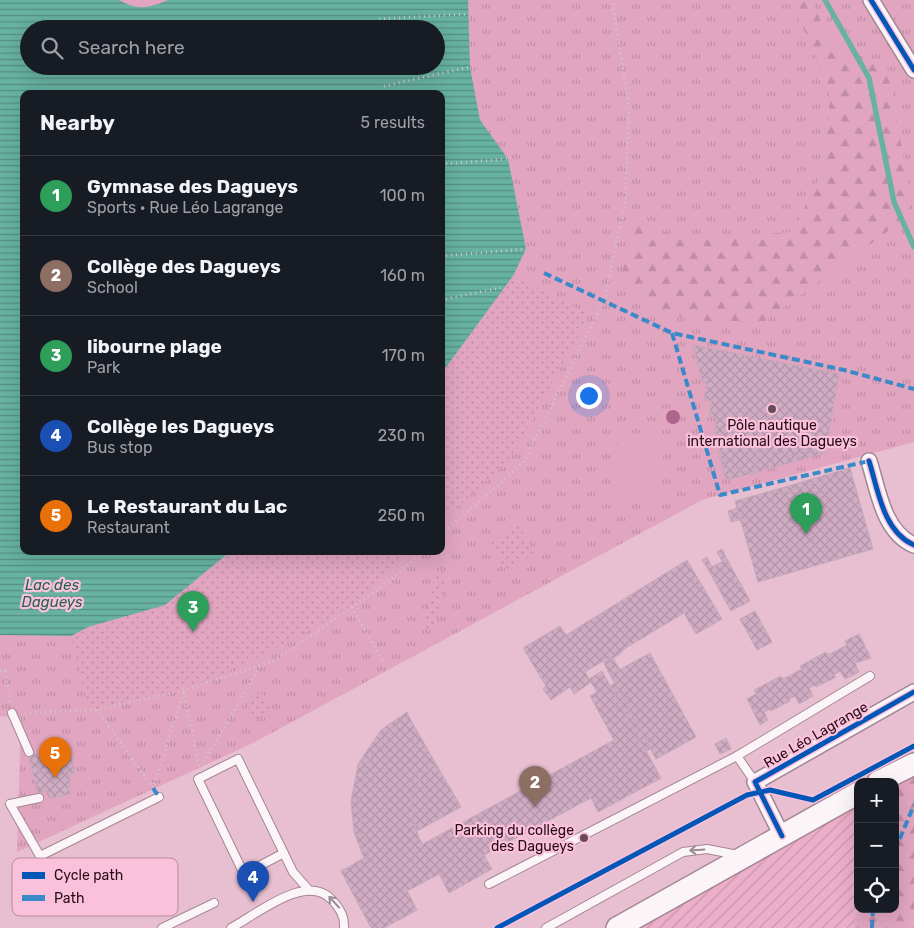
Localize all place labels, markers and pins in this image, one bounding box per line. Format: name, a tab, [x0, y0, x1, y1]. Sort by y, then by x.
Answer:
marker: Pôle nautique international des Dagueys	[766, 403, 778, 415]
place label: Pôle nautique international des Dagueys	[687, 417, 857, 450]
pin: 1	[790, 493, 822, 534]
pin: 3	[177, 591, 209, 632]
pin: 5	[39, 737, 71, 778]
pin: 2	[519, 766, 551, 807]
place label: Parking du collège des Dagueys	[454, 822, 574, 855]
marker: Parking du collège des Dagueys	[578, 832, 590, 844]
pin: 4	[237, 861, 269, 902]

